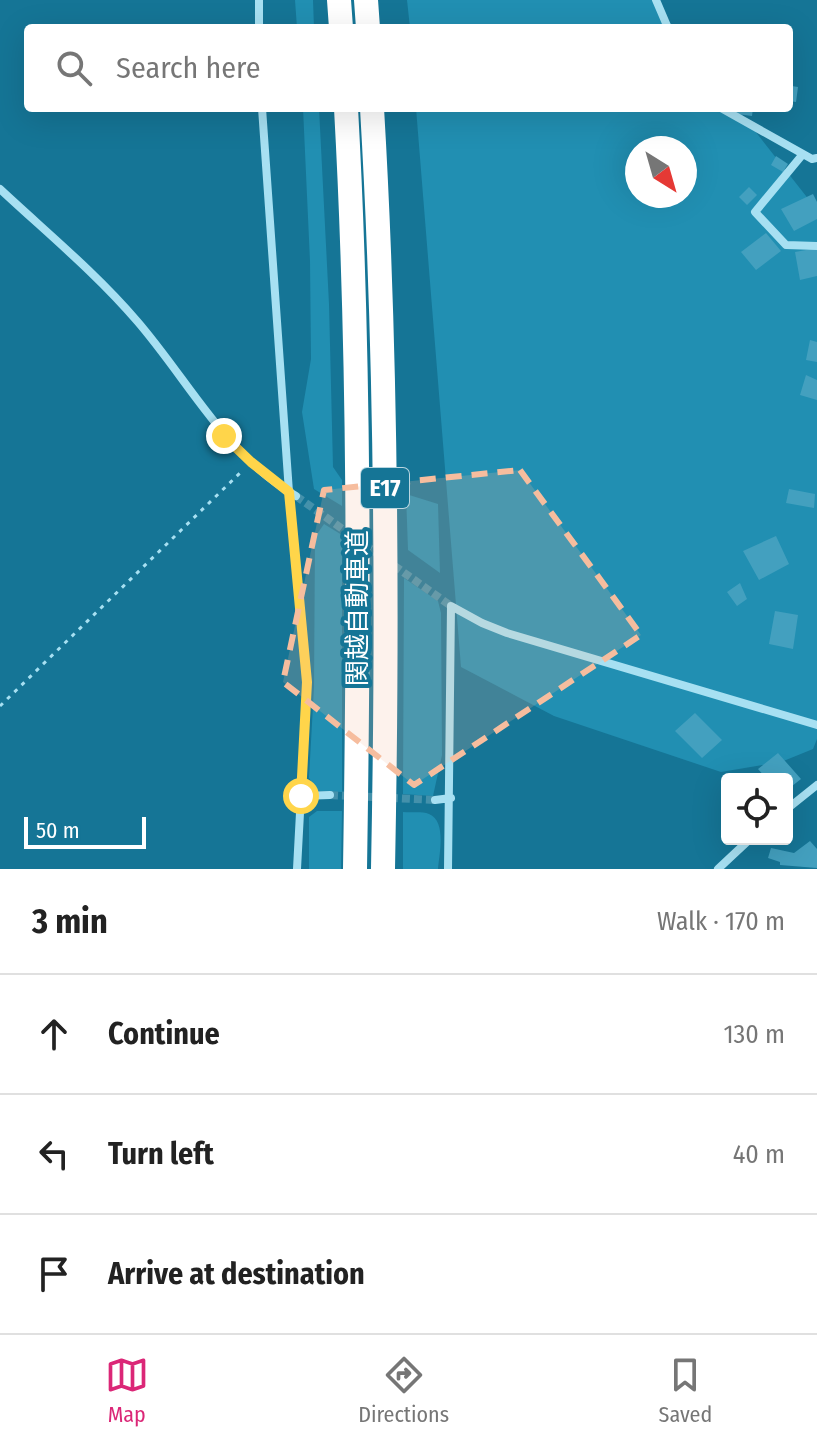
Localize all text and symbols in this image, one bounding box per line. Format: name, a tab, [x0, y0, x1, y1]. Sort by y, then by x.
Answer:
search box	[24, 24, 793, 112]
icon: search	[52, 46, 96, 90]
text: Search here	[116, 50, 261, 86]
north arrow	[625, 136, 697, 208]
route end	[206, 418, 242, 454]
road number: E17	[361, 468, 409, 508]
street label: 関越自動車道	[342, 530, 373, 686]
map controls	[721, 773, 793, 845]
button: locate	[721, 773, 793, 845]
route start	[283, 778, 319, 814]
scale bar	[24, 813, 146, 849]
text: 50 m	[36, 817, 80, 844]
text: 3 min	[32, 901, 108, 942]
text: Walk · 170 m	[657, 906, 785, 937]
icon: ahead	[32, 1012, 76, 1056]
text: Continue	[108, 1016, 220, 1052]
text: 130 m	[723, 1019, 785, 1050]
icon: left	[32, 1132, 76, 1176]
text: Turn left	[108, 1136, 214, 1172]
text: 40 m	[733, 1139, 785, 1170]
icon: arrive	[32, 1252, 76, 1296]
text: Arrive at destination	[108, 1256, 365, 1292]
tab: Map	[105, 1353, 149, 1428]
tab: Directions	[358, 1353, 449, 1428]
tab: Saved	[659, 1353, 712, 1428]

